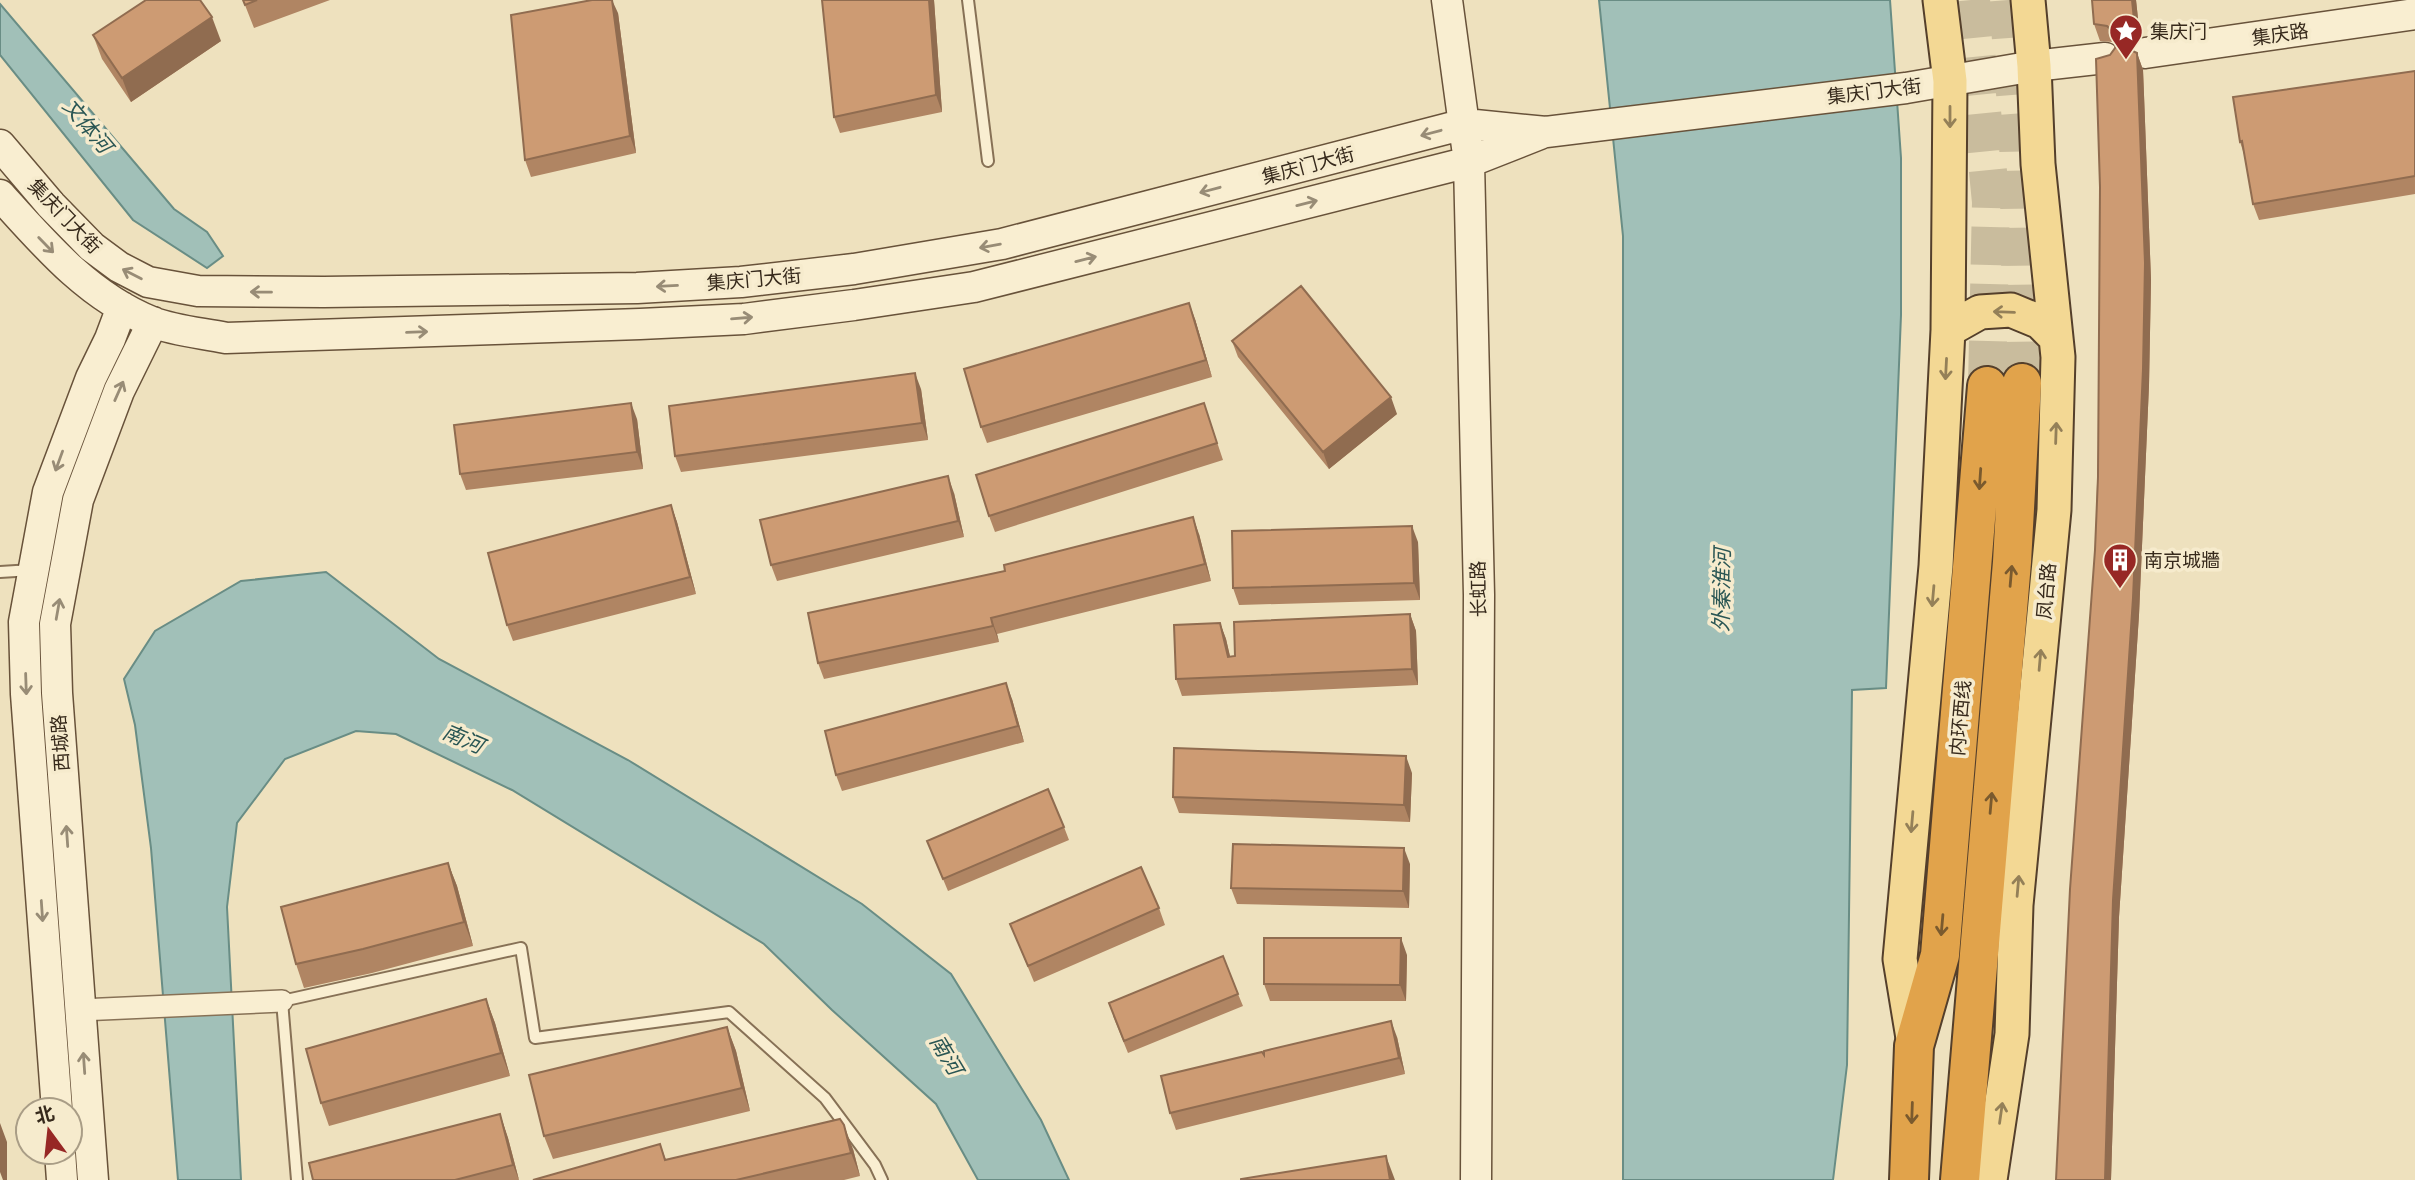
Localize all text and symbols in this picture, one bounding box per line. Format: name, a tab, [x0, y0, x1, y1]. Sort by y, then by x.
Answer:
place icon: 集庆门	[2107, 12, 2145, 61]
street label: 集庆路	[2250, 20, 2310, 49]
place label: 集庆门	[2150, 21, 2207, 42]
street label: 集庆门大街	[1826, 75, 1922, 108]
water label: 文体河	[58, 94, 119, 161]
one-way arrow	[1943, 105, 1957, 128]
one-way arrow	[1420, 127, 1443, 140]
street label: 集庆门大街	[1260, 143, 1357, 188]
street label: 集庆门大街	[24, 175, 105, 258]
one-way arrow	[1200, 184, 1222, 197]
one-way arrow	[1295, 196, 1318, 209]
one-way arrow	[37, 236, 54, 253]
one-way arrow	[979, 240, 1002, 253]
one-way arrow	[1074, 252, 1097, 265]
street label: 集庆门大街	[706, 265, 802, 294]
one-way arrow	[122, 266, 143, 280]
one-way arrow	[656, 280, 679, 293]
one-way arrow	[250, 285, 273, 298]
one-way arrow	[1993, 305, 2016, 318]
one-way arrow	[730, 311, 753, 324]
one-way arrow	[405, 326, 428, 339]
one-way arrow	[1939, 357, 1952, 379]
one-way arrow	[113, 381, 126, 402]
one-way arrow	[2049, 422, 2062, 445]
one-way arrow	[52, 449, 64, 471]
one-way arrow	[1973, 467, 1986, 489]
building icon: 南京城牆	[2101, 541, 2139, 590]
water label: 外秦淮河	[1709, 544, 1735, 632]
place label: 南京城牆	[2144, 550, 2220, 571]
street label: 长虹路	[1468, 560, 1489, 618]
street label: 凤台路	[2034, 562, 2059, 620]
one-way arrow	[2005, 565, 2018, 588]
one-way arrow	[1926, 584, 1939, 606]
one-way arrow	[52, 598, 65, 621]
one-way arrow	[2033, 649, 2046, 671]
one-way arrow	[19, 673, 33, 696]
street label: 内环西线	[1947, 679, 1974, 757]
street label: 西城路	[48, 714, 73, 772]
water label: 南河	[439, 720, 491, 760]
one-way arrow	[1985, 792, 1998, 814]
one-way arrow	[1905, 810, 1918, 833]
one-way arrow	[60, 825, 73, 848]
one-way arrow	[2012, 875, 2025, 898]
one-way arrow	[35, 899, 48, 922]
one-way arrow	[1936, 913, 1949, 936]
water label: 南河	[925, 1031, 969, 1083]
one-way arrow	[77, 1052, 90, 1075]
north arrow	[14, 1096, 84, 1166]
one-way arrow	[1905, 1101, 1918, 1124]
text: 北	[33, 1102, 57, 1128]
one-way arrow	[1995, 1102, 2008, 1125]

